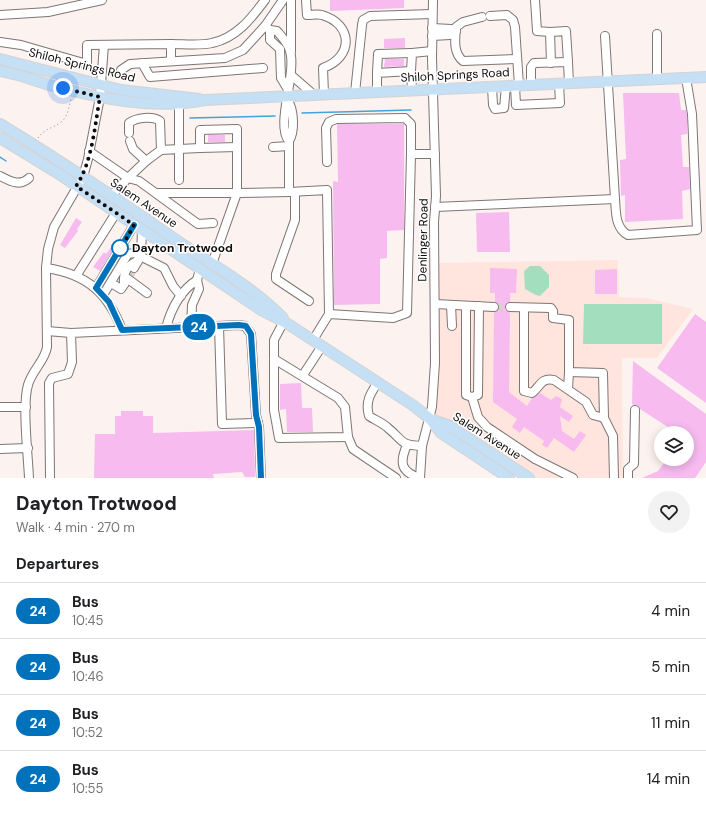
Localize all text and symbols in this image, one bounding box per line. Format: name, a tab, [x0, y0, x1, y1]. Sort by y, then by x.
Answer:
street label: Shiloh Springs Road	[27, 44, 137, 86]
street label: Shiloh Springs Road	[400, 64, 510, 86]
your location	[53, 78, 73, 98]
street label: Salem Avenue	[107, 175, 181, 231]
street label: Denlinger Road	[414, 198, 432, 282]
marker: Dayton Trotwood	[111, 239, 129, 257]
place label: Dayton Trotwood	[132, 240, 233, 256]
line badge: 24	[181, 314, 217, 340]
text: 24	[190, 318, 208, 336]
street label: Salem Avenue	[450, 409, 524, 463]
map controls	[654, 426, 694, 466]
button: layers	[654, 426, 694, 466]
text: Dayton Trotwood	[16, 491, 177, 516]
button: heart	[648, 491, 690, 533]
text: Walk · 4 min · 270 m	[16, 519, 135, 536]
text: Departures	[16, 554, 99, 574]
text: Bus	[72, 592, 99, 612]
text: 4 min	[651, 601, 690, 621]
text: 24	[29, 602, 47, 620]
text: 10:45	[72, 612, 103, 629]
text: Bus	[72, 648, 99, 668]
text: 5 min	[651, 657, 690, 677]
text: 24	[29, 658, 47, 676]
text: 10:46	[72, 668, 104, 685]
text: Bus	[72, 704, 99, 724]
text: 11 min	[651, 713, 690, 733]
text: 24	[29, 714, 47, 732]
text: 10:52	[72, 724, 103, 741]
text: Bus	[72, 760, 99, 780]
text: 14 min	[647, 769, 690, 789]
text: 24	[29, 770, 47, 788]
text: 10:55	[72, 780, 103, 797]

